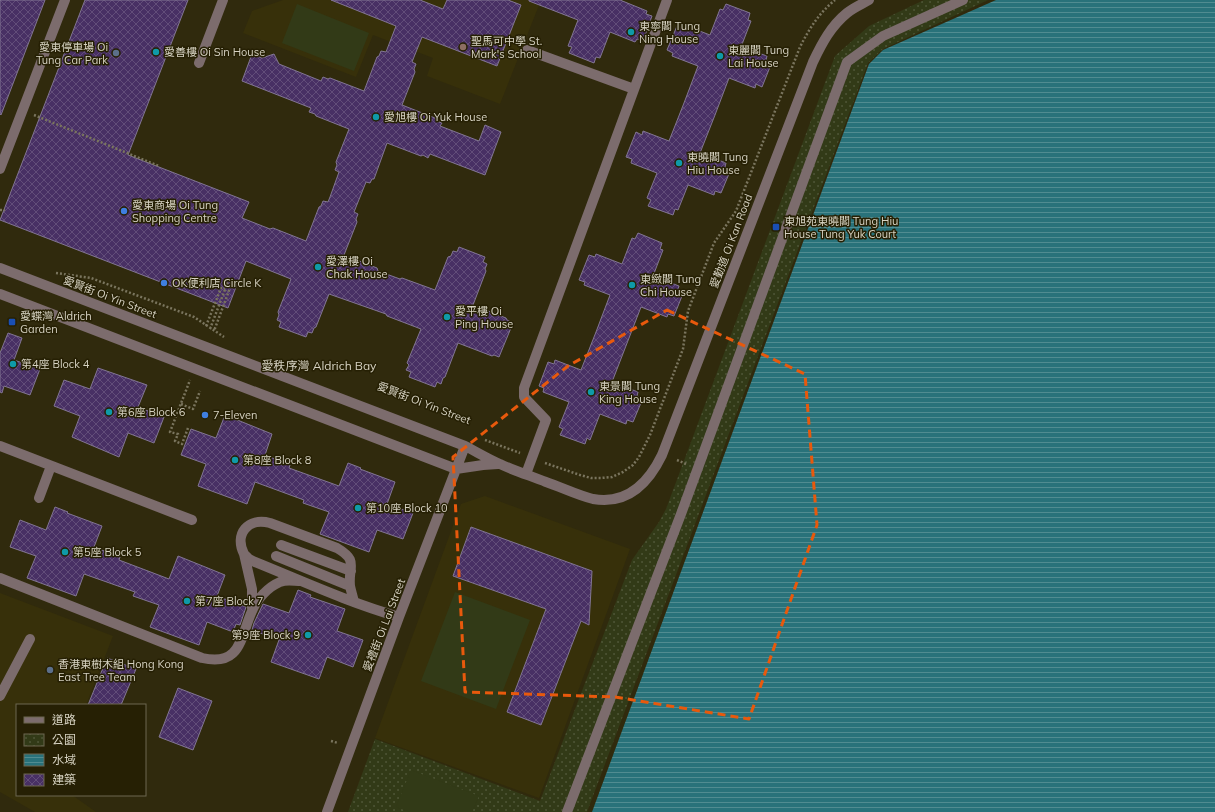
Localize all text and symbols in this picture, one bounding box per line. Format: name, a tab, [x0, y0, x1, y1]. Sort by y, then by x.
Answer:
place label: 東寧閣 Tung Ning House	[639, 19, 700, 46]
marker: 東寧閣 Tung Ning House	[626, 27, 636, 37]
place label: 聖馬可中學 St. Mark's School	[471, 34, 542, 61]
place label: 愛東停車場 Oi Tung Car Park	[36, 40, 108, 67]
marker: 聖馬可中學 St. Mark's School	[458, 42, 468, 52]
place label: 東麗閣 Tung Lai House	[728, 43, 789, 70]
place label: 愛善樓 Oi Sin House	[164, 45, 265, 59]
marker: 愛善樓 Oi Sin House	[151, 47, 161, 57]
marker: 愛東停車場 Oi Tung Car Park	[111, 48, 121, 58]
marker: 東麗閣 Tung Lai House	[715, 51, 725, 61]
place label: 愛旭樓 Oi Yuk House	[384, 110, 487, 124]
marker: 愛旭樓 Oi Yuk House	[371, 112, 381, 122]
place label: 東曉閣 Tung Hiu House	[687, 150, 748, 177]
marker: 東曉閣 Tung Hiu House	[674, 158, 684, 168]
street label: 愛勤道 Oi Kan Road	[707, 192, 755, 290]
place label: 愛東商場 Oi Tung Shopping Centre	[132, 198, 218, 225]
marker: 愛東商場 Oi Tung Shopping Centre	[119, 206, 129, 216]
place label: 東旭苑東曉閣 Tung Hiu House Tung Yuk Court	[784, 214, 898, 241]
marker: 東旭苑東曉閣 Tung Hiu House Tung Yuk Court	[771, 222, 781, 232]
place label: 愛澤樓 Oi Chak House	[326, 254, 388, 281]
marker: 愛澤樓 Oi Chak House	[313, 262, 323, 272]
place label: 東緻閣 Tung Chi House	[640, 272, 701, 299]
street label: 愛賢街 Oi Yin Street	[61, 273, 159, 321]
place label: OK便利店 Circle K	[172, 276, 262, 290]
marker: OK便利店 Circle K	[159, 278, 169, 288]
marker: 東緻閣 Tung Chi House	[627, 280, 637, 290]
place label: 愛平樓 Oi Ping House	[455, 304, 513, 331]
place label: 愛蝶灣 Aldrich Garden	[20, 309, 92, 336]
marker: 愛平樓 Oi Ping House	[442, 312, 452, 322]
marker: 愛蝶灣 Aldrich Garden	[7, 317, 17, 327]
place label: 第4座 Block 4	[21, 357, 90, 371]
district label: 愛秩序灣 Aldrich Bay	[262, 358, 377, 373]
marker: 第4座 Block 4	[8, 359, 18, 369]
street label: 愛賢街 Oi Yin Street	[375, 379, 473, 427]
place label: 東景閣 Tung King House	[599, 379, 660, 406]
marker: 東景閣 Tung King House	[586, 387, 596, 397]
place label: 第6座 Block 6	[117, 405, 186, 419]
marker: 第6座 Block 6	[104, 407, 114, 417]
place label: 7-Eleven	[213, 408, 258, 422]
marker: 7-Eleven	[200, 410, 210, 420]
place label: 第8座 Block 8	[243, 453, 312, 467]
marker: 第8座 Block 8	[230, 455, 240, 465]
place label: 第10座 Block 10	[366, 501, 448, 515]
marker: 第10座 Block 10	[353, 503, 363, 513]
place label: 第5座 Block 5	[73, 545, 142, 559]
marker: 第5座 Block 5	[60, 547, 70, 557]
street label: 愛禮街 Oi Lai Street	[360, 576, 408, 673]
place label: 第7座 Block 7	[195, 594, 263, 608]
marker: 第7座 Block 7	[182, 596, 192, 606]
place label: 第9座 Block 9	[232, 628, 300, 642]
marker: 第9座 Block 9	[303, 630, 313, 640]
place label: 香港東樹木組 Hong Kong East Tree Team	[58, 657, 184, 684]
marker: 香港東樹木組 Hong Kong East Tree Team	[45, 665, 55, 675]
legend	[16, 704, 146, 796]
text: 道路	[52, 712, 76, 727]
text: 公園	[52, 732, 76, 747]
text: 水域	[52, 752, 76, 767]
text: 建築	[52, 772, 76, 787]

